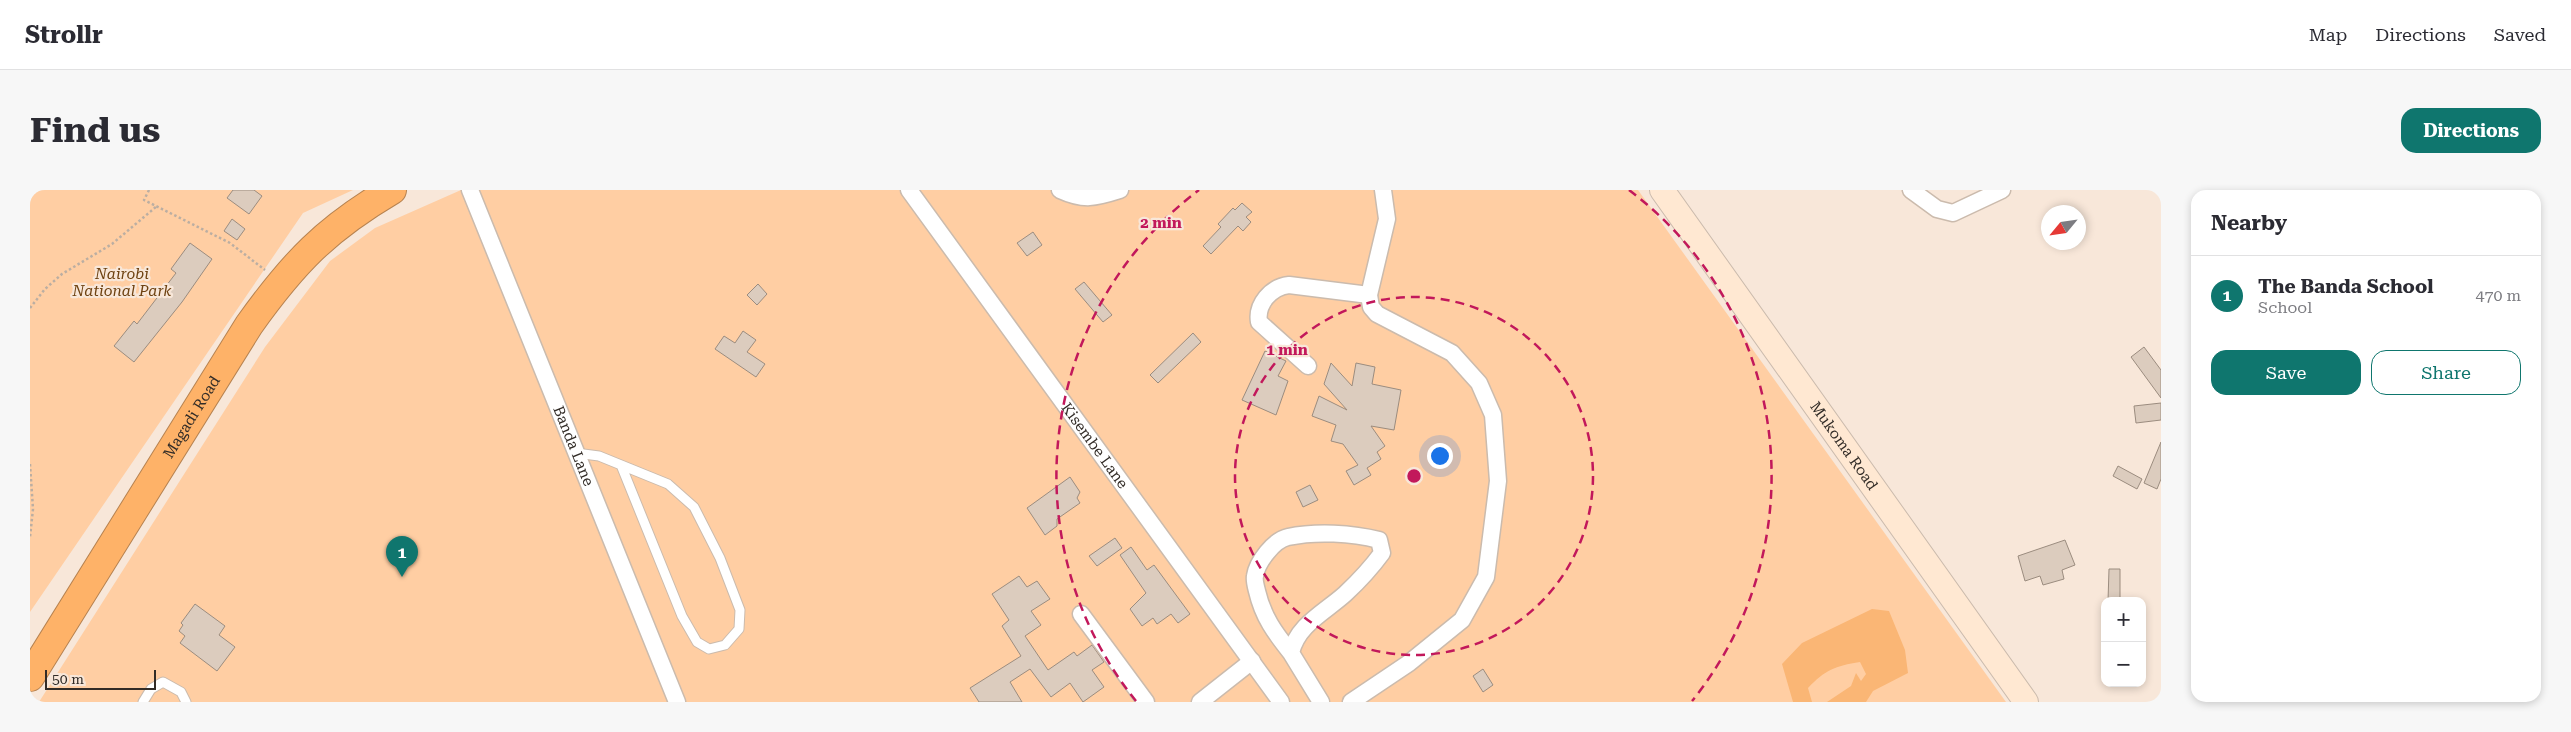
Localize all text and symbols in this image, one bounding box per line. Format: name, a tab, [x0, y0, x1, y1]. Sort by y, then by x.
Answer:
text: Strollr	[25, 21, 103, 49]
text: Map	[2309, 24, 2347, 45]
text: Directions	[2375, 24, 2466, 45]
text: Saved	[2494, 24, 2546, 45]
button: Directions	[2401, 108, 2541, 153]
text: Find us	[30, 110, 160, 151]
north arrow	[2041, 205, 2086, 250]
text: Nearby	[2211, 211, 2287, 235]
text: 2 min	[1140, 214, 1182, 232]
park label: Nairobi National Park	[72, 265, 172, 300]
text: The Banda School	[2258, 275, 2433, 298]
text: 1	[2223, 286, 2231, 305]
text: 470 m	[2475, 286, 2521, 305]
text: School	[2258, 298, 2312, 317]
text: 1 min	[1266, 341, 1308, 359]
button: Save	[2211, 350, 2361, 395]
button: Share	[2371, 350, 2521, 395]
street label: Magadi Road	[159, 372, 224, 462]
street label: Mukoma Road	[1806, 398, 1882, 494]
street label: Kisembe Lane	[1058, 399, 1132, 492]
street label: Banda Lane	[549, 403, 598, 489]
your location	[1427, 443, 1453, 469]
centre of rings	[1405, 467, 1423, 485]
pin: 1	[386, 536, 418, 577]
map controls	[2101, 597, 2146, 687]
button: +	[2101, 597, 2146, 642]
button: −	[2101, 642, 2146, 687]
scale bar	[45, 667, 156, 690]
text: 50 m	[52, 671, 84, 687]

